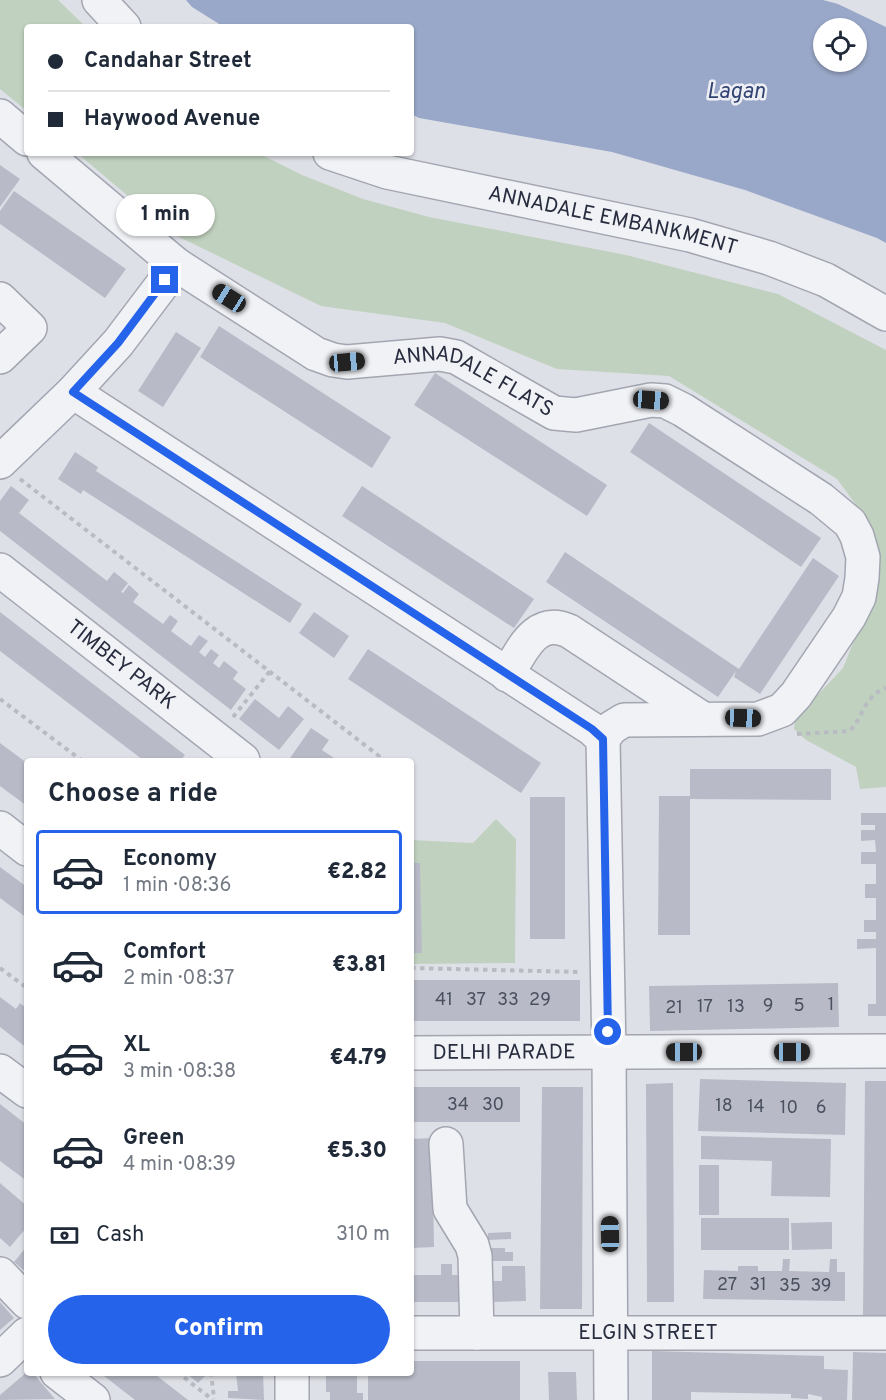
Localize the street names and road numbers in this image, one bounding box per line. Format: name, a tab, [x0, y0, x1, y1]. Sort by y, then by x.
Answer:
street label: ANNADALE EMBANKMENT	[486, 180, 741, 262]
street label: ANNADALE FLATS	[392, 340, 558, 423]
street label: TIMBEY PARK	[61, 614, 181, 716]
street label: DELHI PARADE	[432, 1039, 576, 1066]
street label: ELGIN STREET	[578, 1320, 718, 1347]

